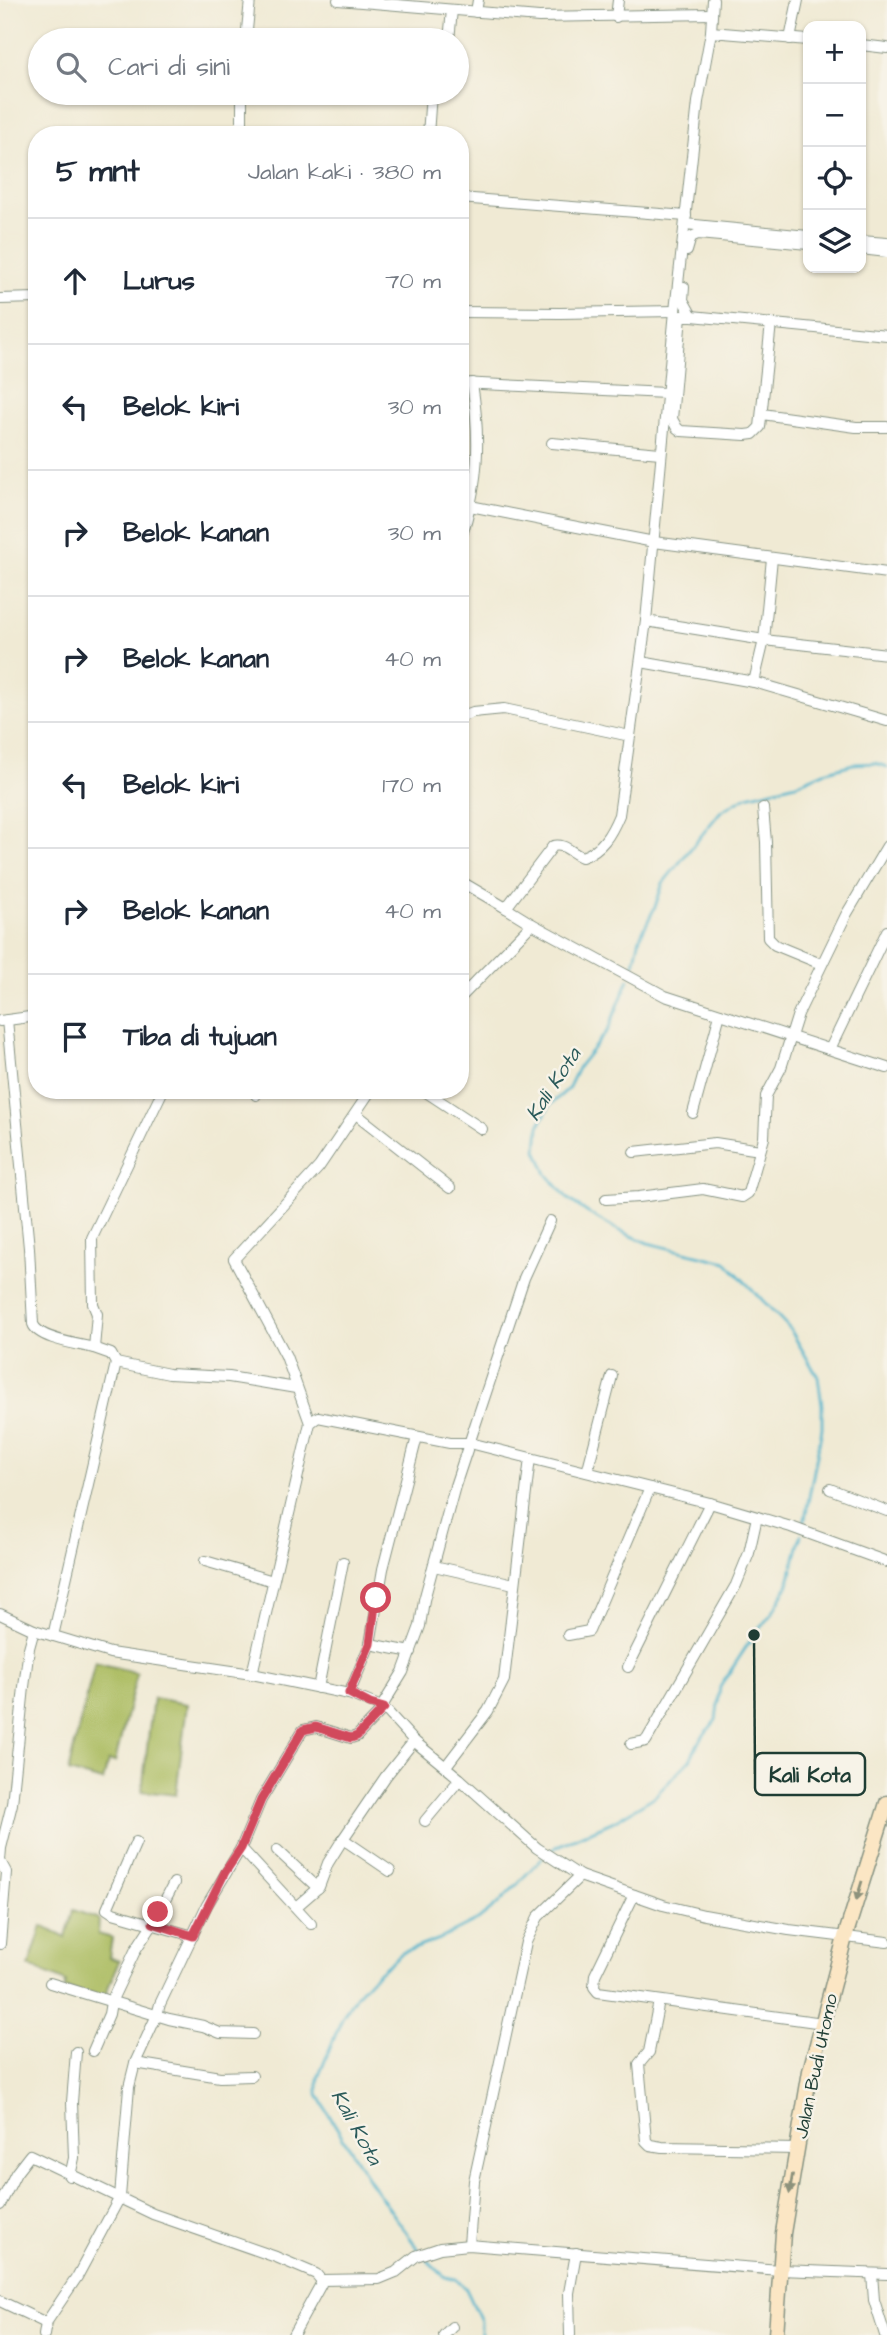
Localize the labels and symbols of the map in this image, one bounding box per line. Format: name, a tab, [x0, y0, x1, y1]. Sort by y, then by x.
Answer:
water label: Kali Kota	[519, 1041, 589, 1127]
route start	[360, 1582, 391, 1613]
callout: Kali Kota	[755, 1753, 865, 1795]
text: Kali Kota	[769, 1761, 851, 1790]
one-way arrow	[854, 1881, 864, 1902]
route end	[142, 1896, 173, 1927]
street label: Jalan Budi Utomo	[788, 1991, 845, 2141]
water label: Kali Kota	[324, 2084, 390, 2171]
one-way arrow	[785, 2173, 796, 2195]

